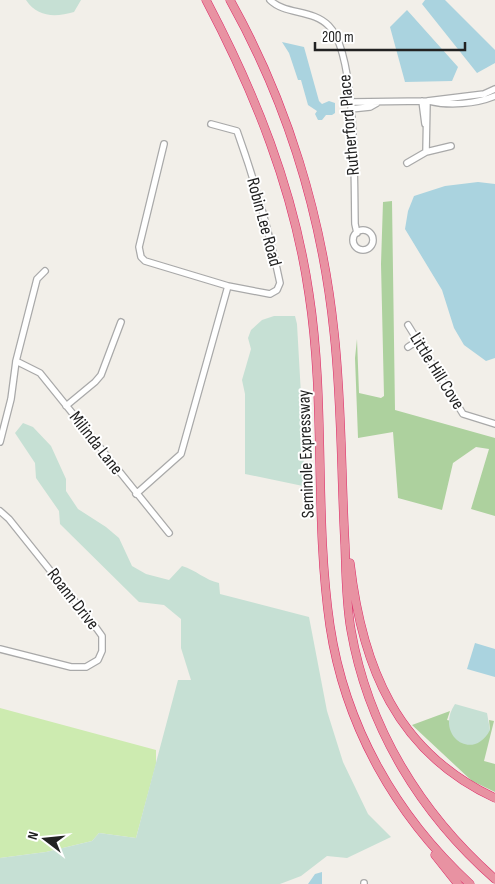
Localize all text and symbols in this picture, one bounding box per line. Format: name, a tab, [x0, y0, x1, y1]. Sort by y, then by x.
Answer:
scale bar	[315, 20, 465, 52]
text: 200 m	[322, 28, 354, 47]
street label: Rutherford Place	[334, 74, 364, 176]
street label: Robin Lee Road	[242, 175, 286, 269]
street label: Little Hill Cove	[405, 329, 469, 413]
street label: Seminole Expressway	[293, 389, 319, 519]
street label: Milinda Lane	[65, 407, 127, 479]
street label: Roann Drive	[43, 564, 103, 634]
north arrow	[20, 814, 70, 864]
text: N	[24, 830, 42, 841]

